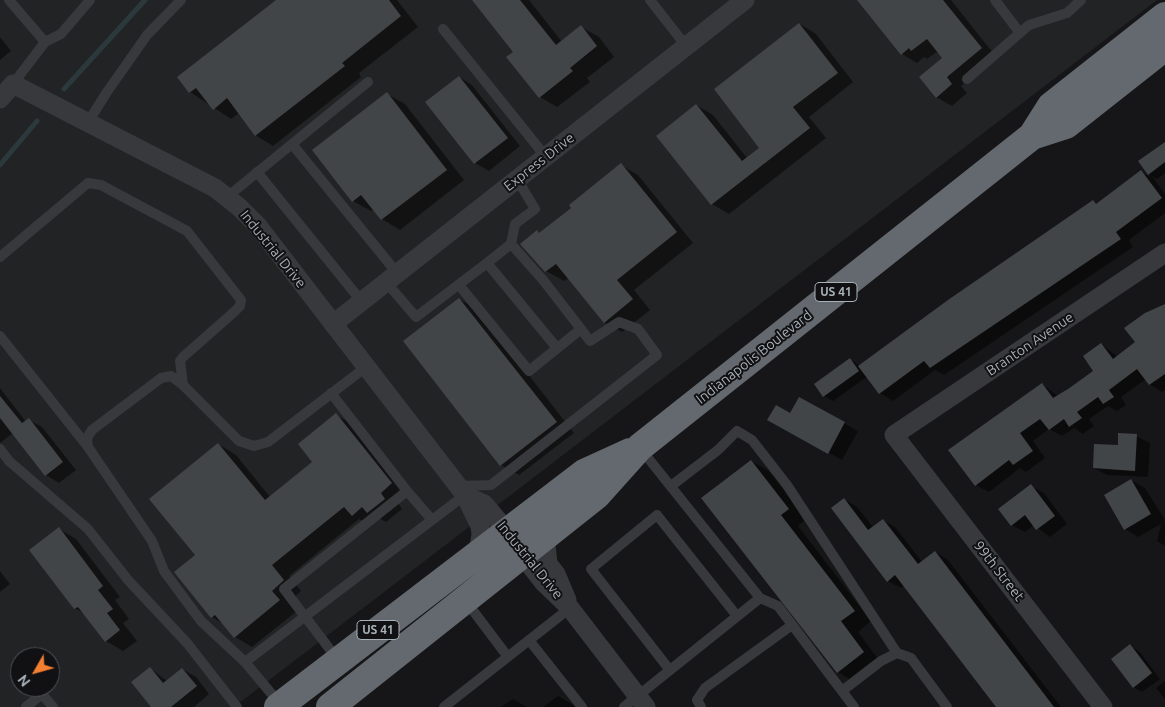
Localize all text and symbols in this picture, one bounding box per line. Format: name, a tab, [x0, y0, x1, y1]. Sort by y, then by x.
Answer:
street label: Express Drive	[500, 129, 578, 195]
street label: Industrial Drive	[237, 207, 309, 291]
road number: US 41	[815, 282, 857, 302]
street label: Indianapolis Boulevard	[693, 307, 815, 407]
street label: Branton Avenue	[983, 309, 1077, 379]
street label: Industrial Drive	[494, 518, 566, 602]
street label: 99th Street	[970, 538, 1028, 604]
road number: US 41	[357, 620, 399, 640]
north arrow	[10, 647, 60, 697]
text: N	[14, 672, 33, 690]

